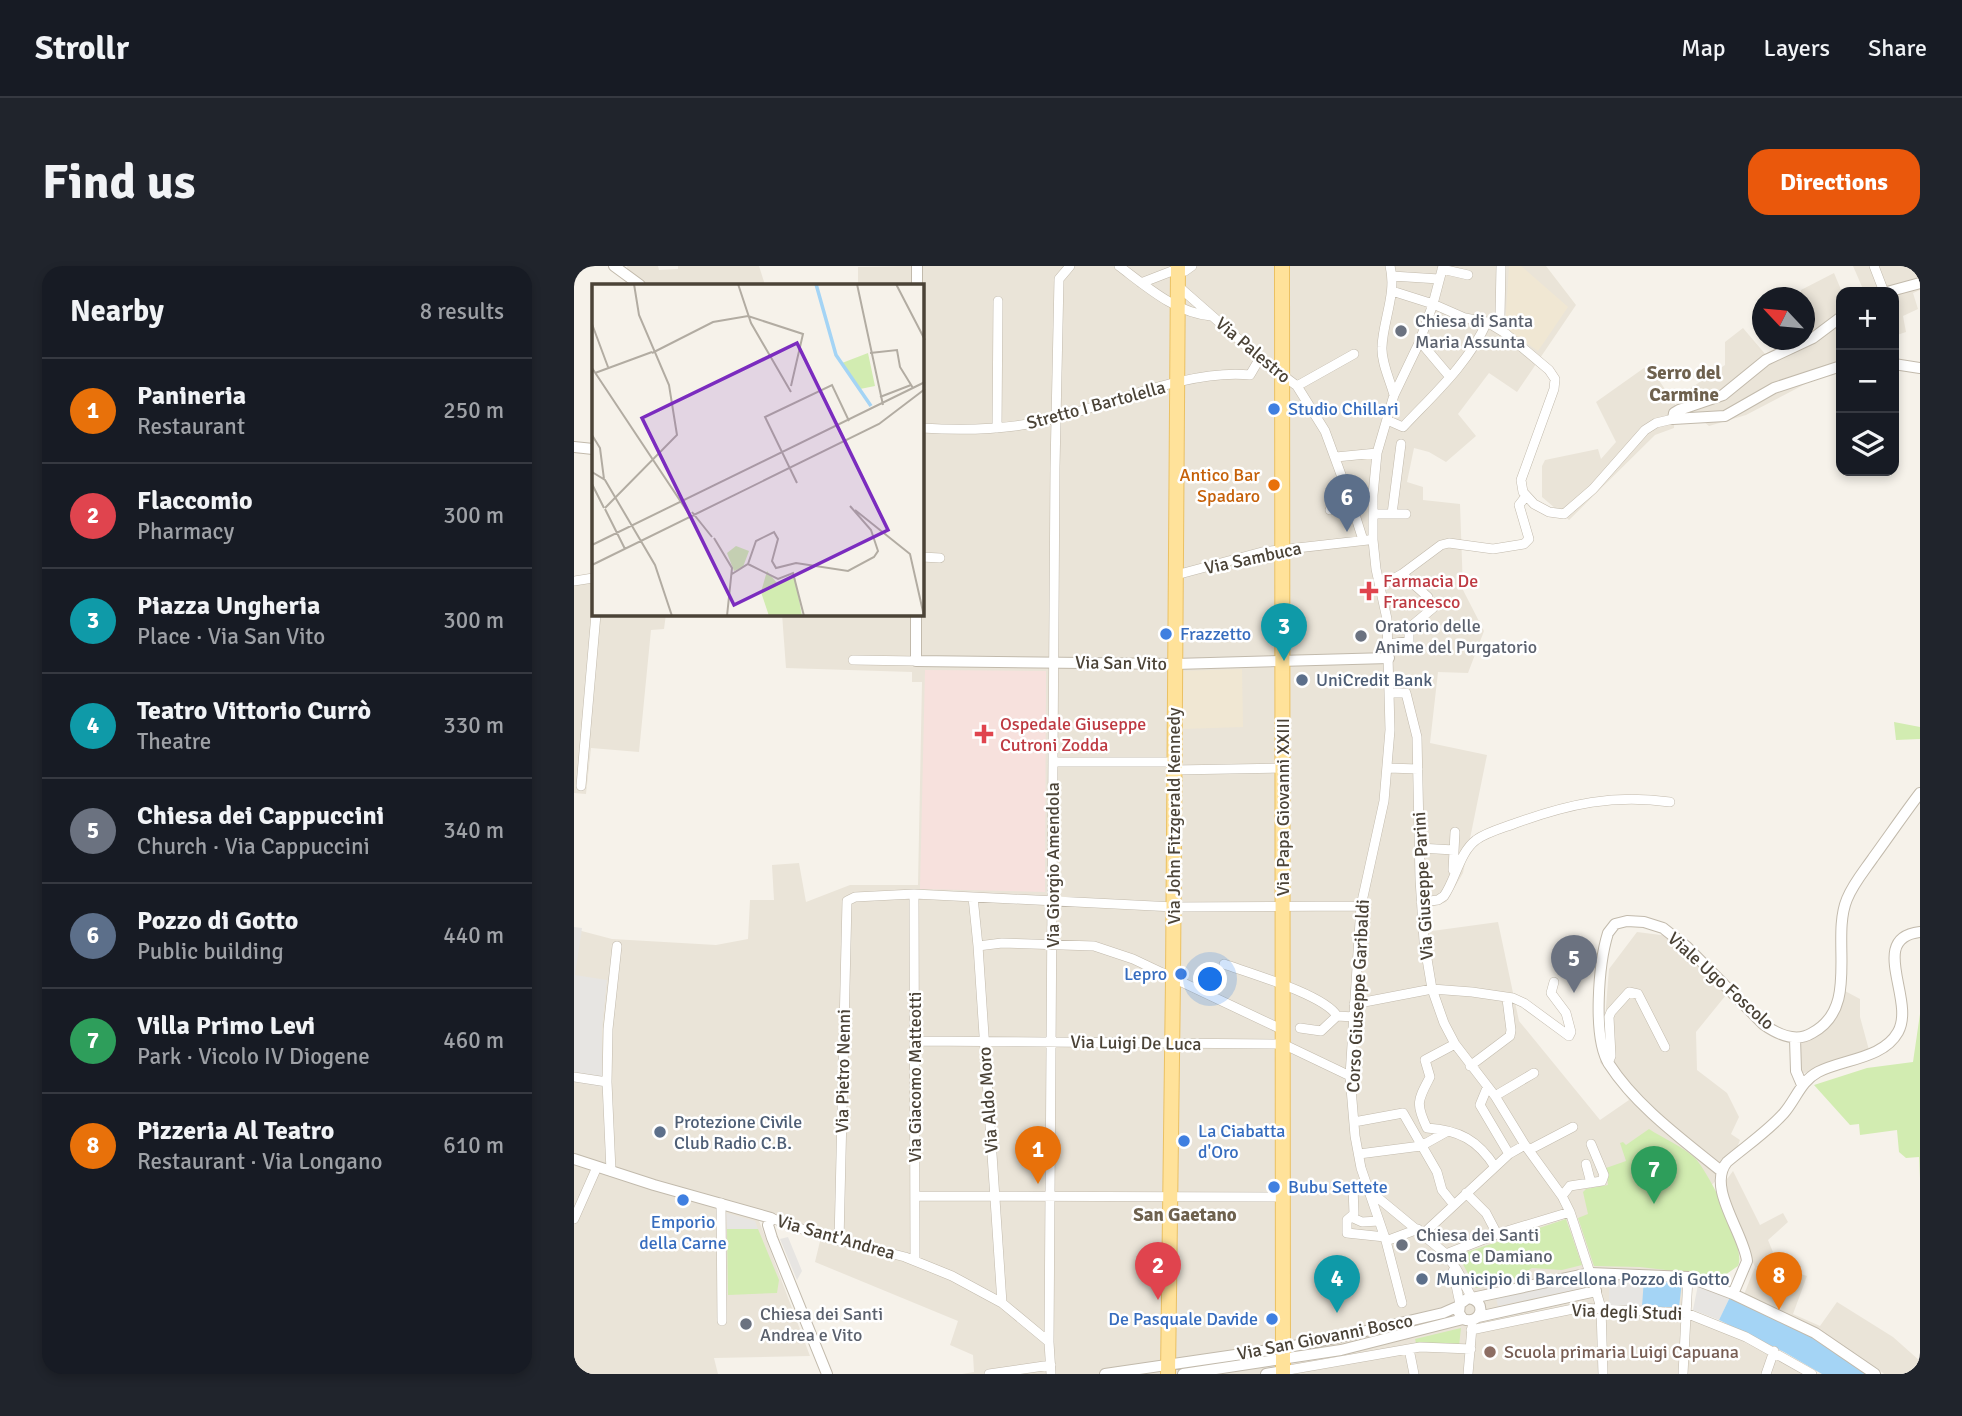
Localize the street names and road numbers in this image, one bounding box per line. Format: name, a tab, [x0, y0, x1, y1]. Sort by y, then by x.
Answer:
street label: Via Palestro	[1211, 312, 1295, 388]
street label: Stretto I Bartolella	[1024, 376, 1168, 434]
street label: Via Sambuca	[1202, 537, 1304, 579]
street label: Via San Vito	[1075, 651, 1167, 675]
street label: Via John Fitzgerald Kennedy	[1163, 707, 1185, 924]
street label: Via Papa Giovanni XXIII	[1272, 718, 1294, 896]
street label: Via Giorgio Amendola	[1042, 782, 1064, 948]
street label: Via Giuseppe Parini	[1408, 811, 1438, 961]
street label: Corso Giuseppe Garibaldi	[1342, 899, 1374, 1093]
street label: Viale Ugo Foscolo	[1663, 927, 1779, 1035]
street label: Via Giacomo Matteotti	[904, 992, 926, 1162]
street label: Via Pietro Nenni	[831, 1009, 855, 1133]
street label: Via Luigi De Luca	[1070, 1031, 1202, 1055]
street label: Via Aldo Moro	[973, 1046, 1003, 1154]
street label: Via Sant'Andrea	[774, 1210, 898, 1264]
street label: Via degli Studi	[1571, 1299, 1683, 1325]
street label: Via San Giovanni Bosco	[1235, 1309, 1415, 1365]

